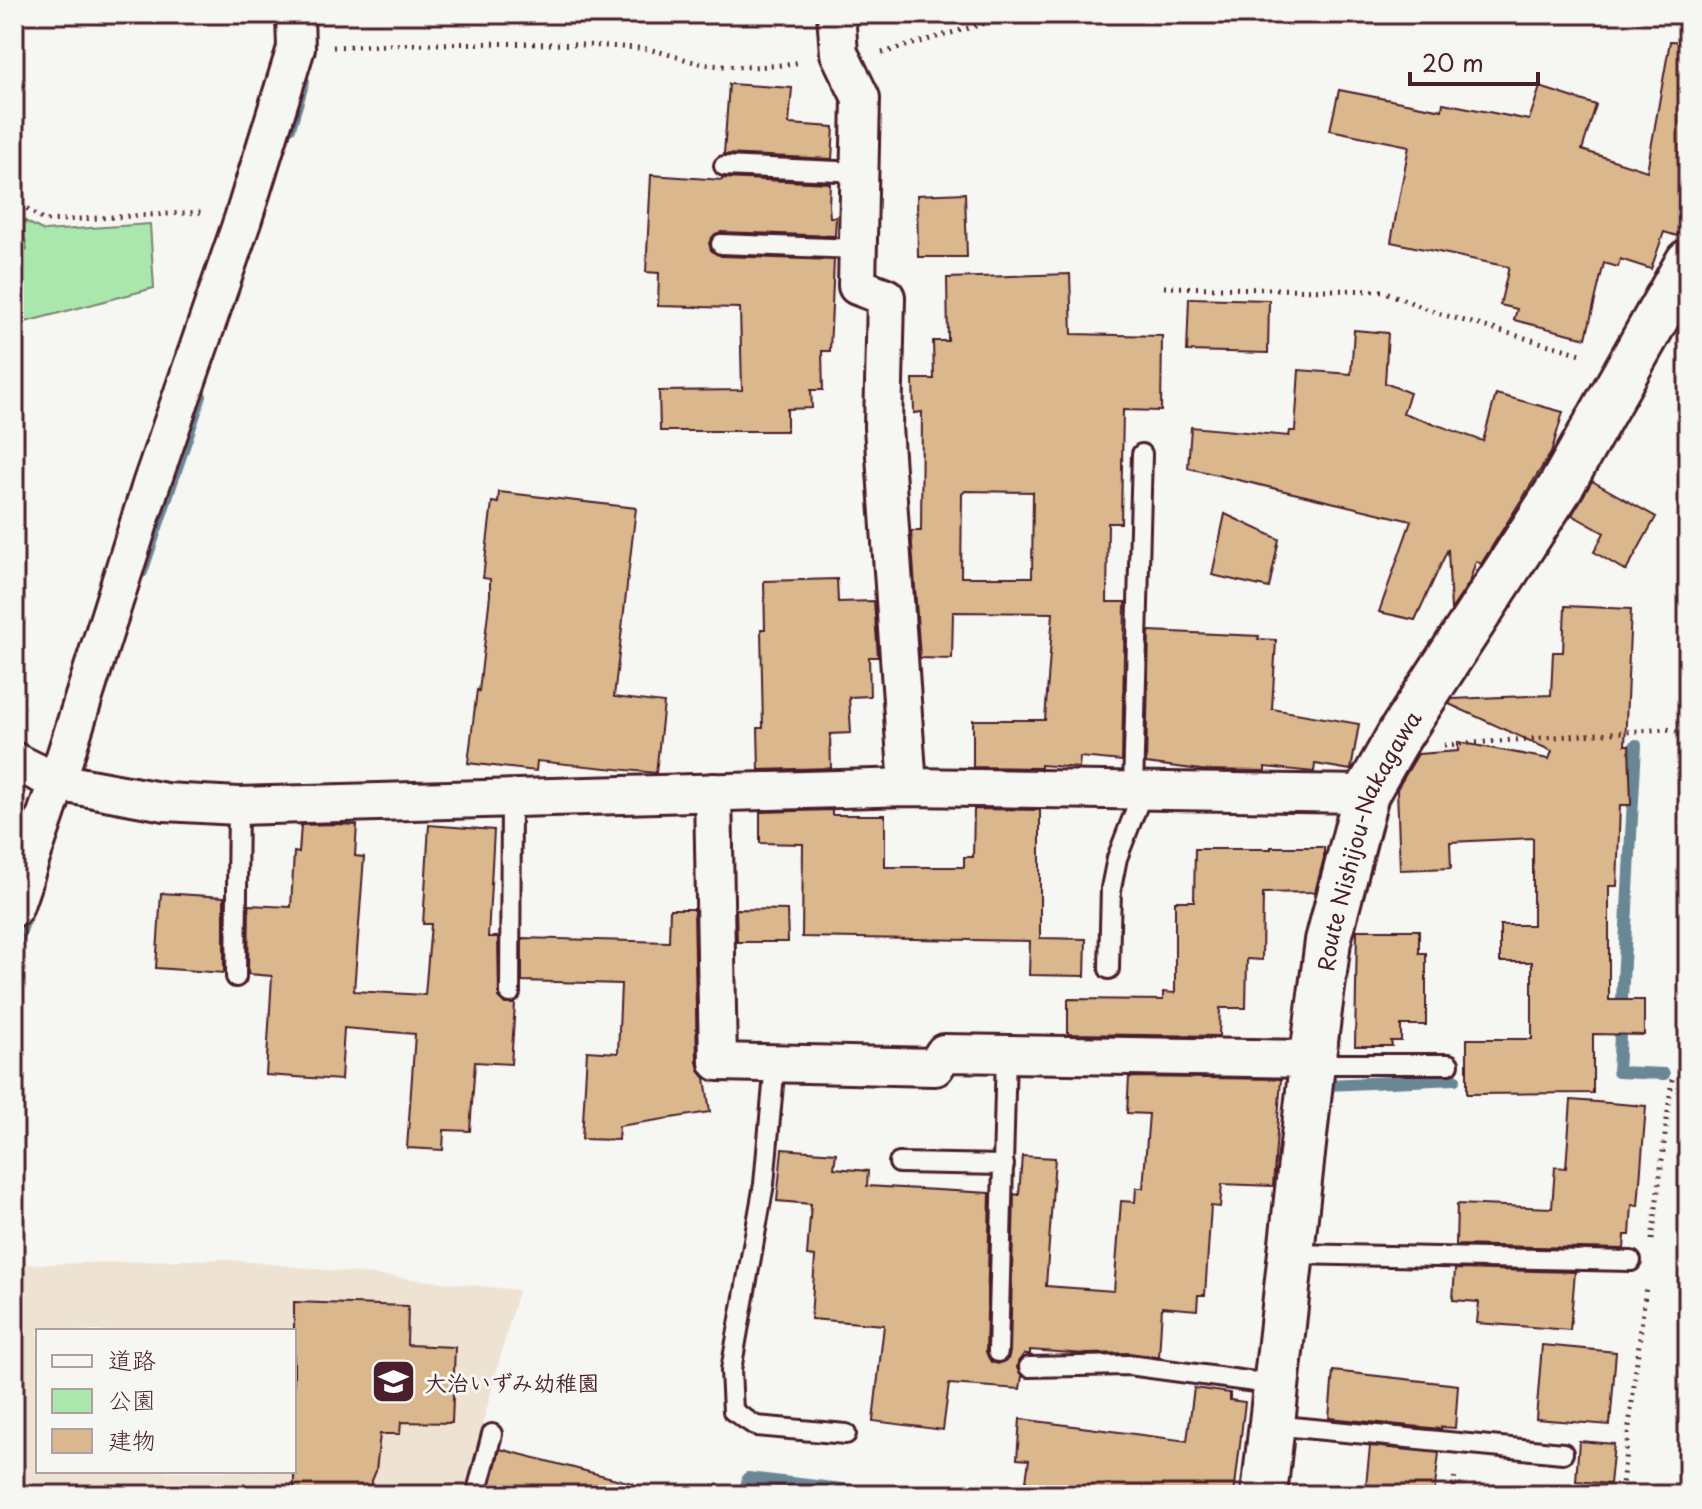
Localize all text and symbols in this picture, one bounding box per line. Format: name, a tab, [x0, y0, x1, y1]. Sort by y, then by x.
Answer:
scale bar	[1410, 36, 1538, 86]
text: 20 m	[1422, 44, 1484, 80]
street label: Route Nishijou-Nakagawa	[1308, 703, 1428, 973]
legend	[36, 1329, 296, 1473]
text: 道路	[108, 1341, 156, 1377]
school or university icon: 大治いずみ幼稚園	[370, 1357, 418, 1405]
place label: 大治いずみ幼稚園	[425, 1365, 599, 1398]
text: 公園	[108, 1381, 156, 1417]
text: 建物	[108, 1421, 156, 1457]

